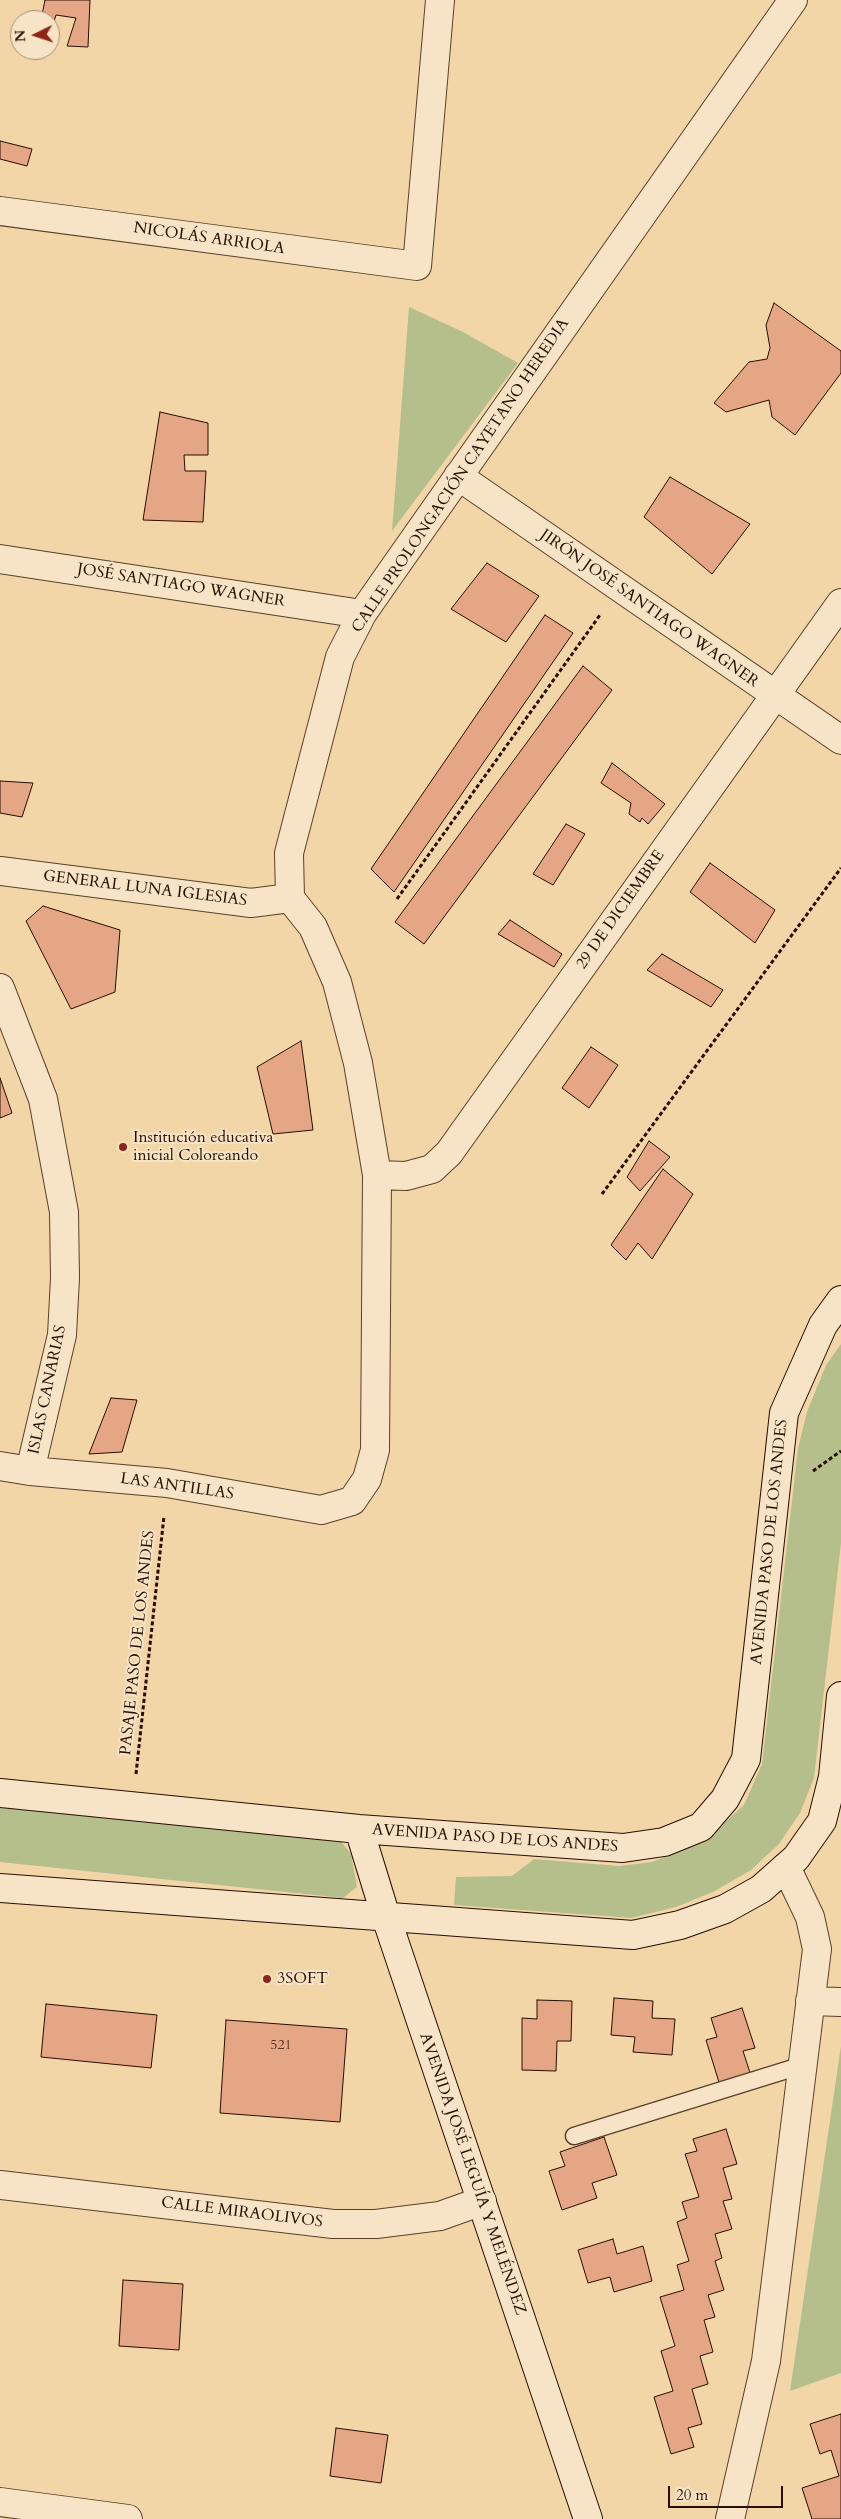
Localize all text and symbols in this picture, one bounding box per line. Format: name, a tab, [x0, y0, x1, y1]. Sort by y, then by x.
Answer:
north arrow	[10, 10, 60, 60]
text: N	[11, 29, 30, 43]
street label: NICOLÁS ARRIOLA	[132, 219, 286, 259]
street label: CALLE PROLONGACIÓN CAYETANO HEREDIA	[348, 315, 574, 637]
street label: JIRÓN JOSÉ SANTIAGO WAGNER	[536, 526, 762, 692]
street label: JOSÉ SANTIAGO WAGNER	[76, 560, 286, 612]
street label: 29 DE DICIEMBRE	[573, 847, 669, 973]
street label: GENERAL LUNA IGLESIAS	[42, 867, 248, 911]
place label: Institución educativa inicial Coloreando	[133, 1128, 273, 1166]
marker: Institución educativa inicial Coloreando	[117, 1141, 129, 1153]
street label: ISLAS CANARIAS	[25, 1324, 71, 1456]
street label: AVENIDA PASO DE LOS ANDES	[748, 1418, 792, 1666]
street label: LAS ANTILLAS	[119, 1470, 235, 1504]
street label: PASAJE PASO DE LOS ANDES	[117, 1530, 159, 1756]
street label: AVENIDA PASO DE LOS ANDES	[371, 1821, 619, 1857]
place label: 3SOFT	[277, 1969, 328, 1989]
marker: 3SOFT	[261, 1973, 273, 1985]
street label: AVENIDA JOSÉ LEGUÍA Y MELÉNDEZ	[415, 2030, 529, 2318]
house number: 521	[270, 2038, 292, 2054]
street label: CALLE MIRAOLIVOS	[160, 2194, 324, 2232]
scale bar	[671, 2476, 786, 2508]
text: 20 m	[676, 2485, 708, 2505]

